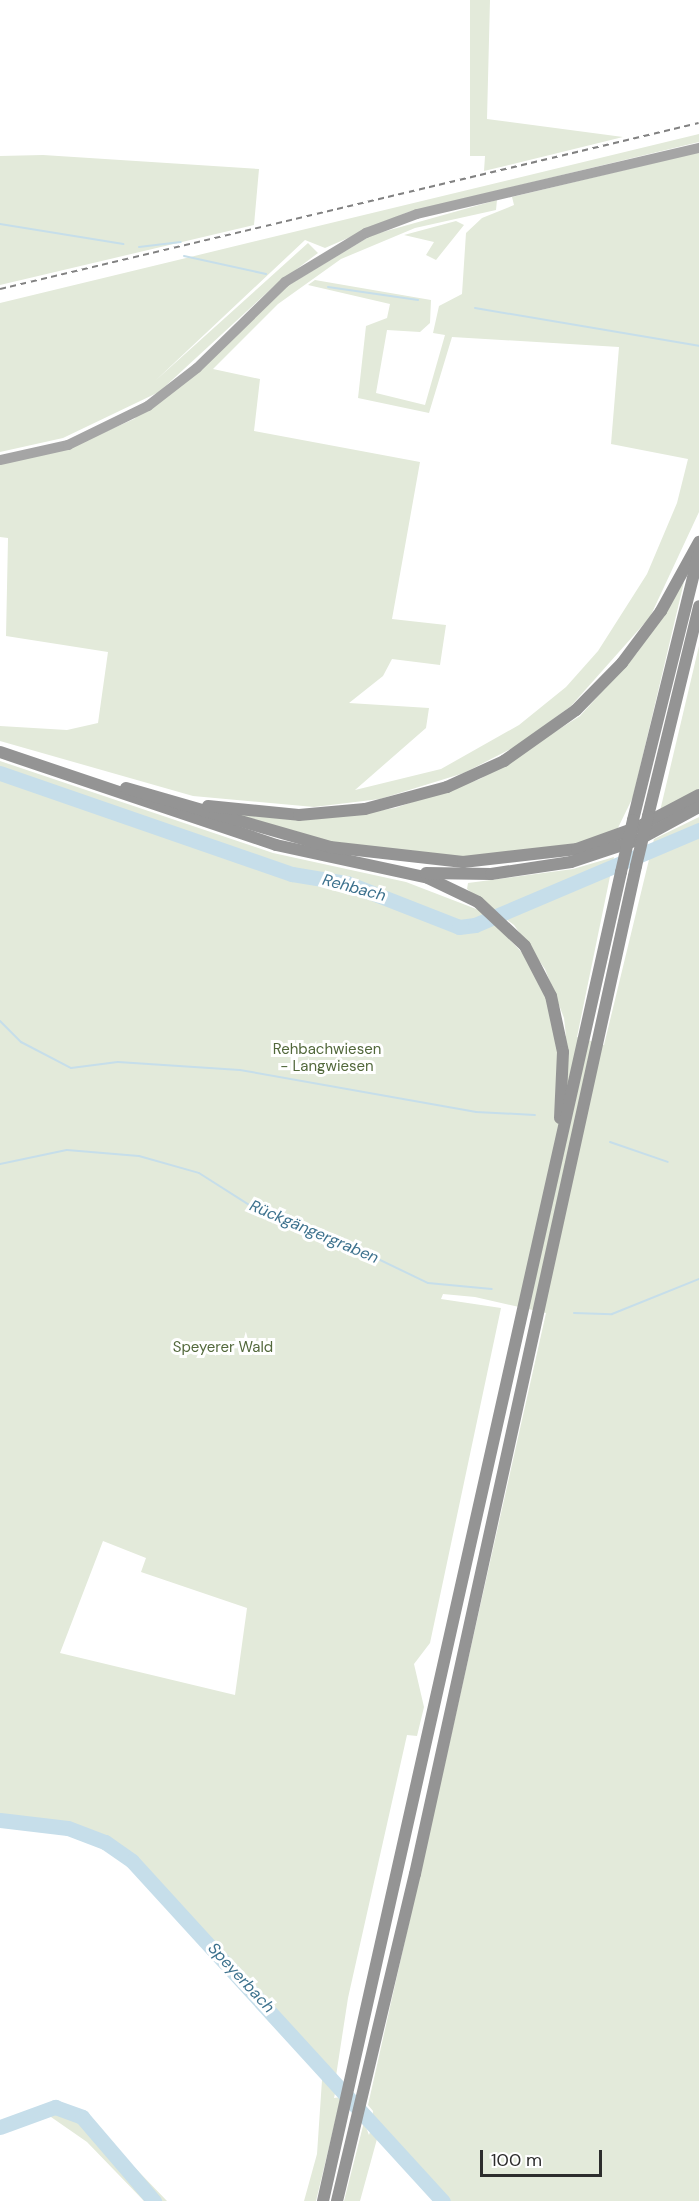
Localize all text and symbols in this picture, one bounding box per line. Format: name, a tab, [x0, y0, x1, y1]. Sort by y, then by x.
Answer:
water label: Rehbach	[320, 870, 388, 906]
park label: Rehbachwiesen - Langwiesen	[273, 1040, 381, 1075]
water label: Rückgängergraben	[247, 1196, 381, 1268]
park label: Speyerer Wald	[173, 1339, 273, 1357]
water label: Speyerbach	[204, 1939, 278, 2017]
scale bar	[483, 2138, 604, 2176]
text: 100 m	[491, 2148, 542, 2172]

